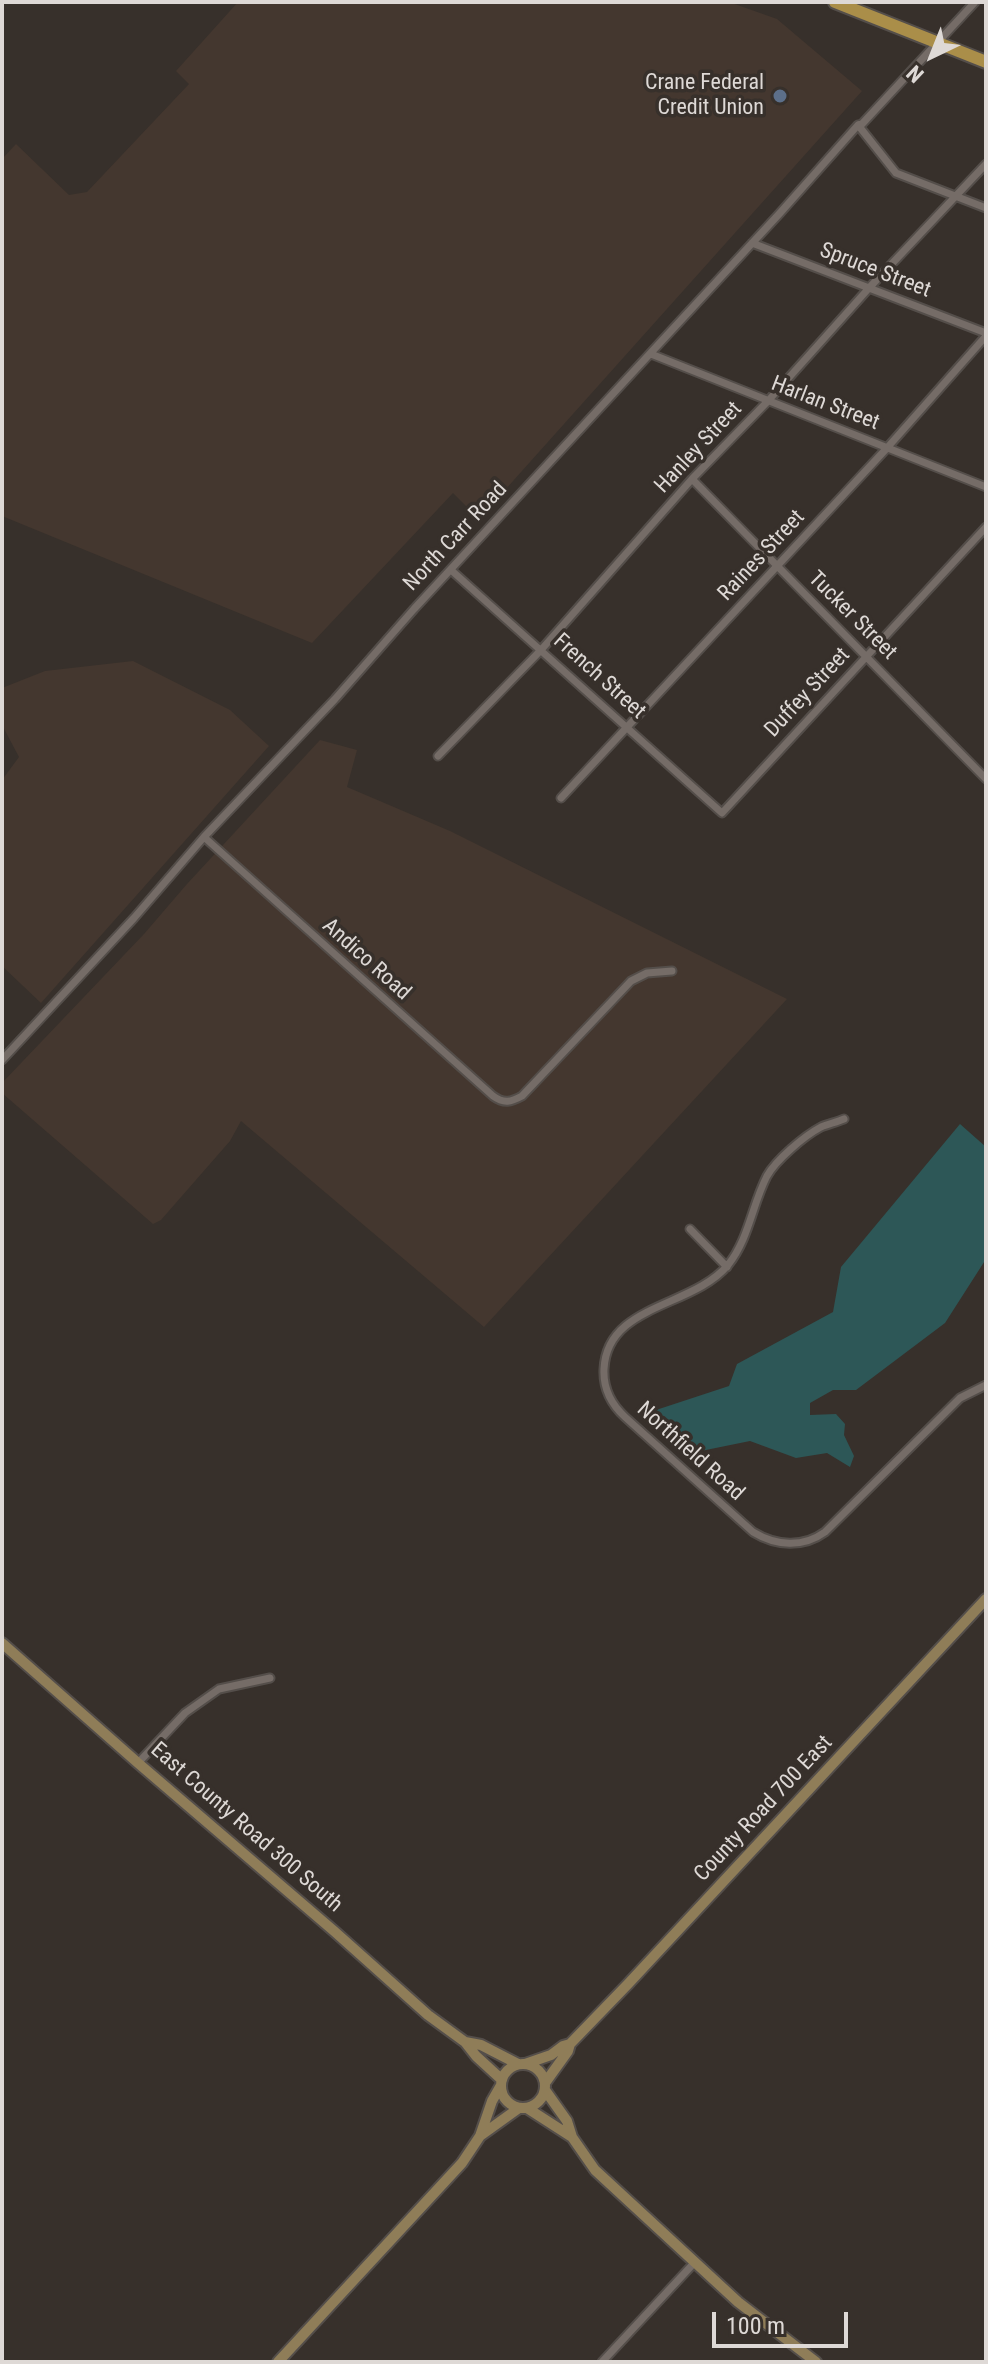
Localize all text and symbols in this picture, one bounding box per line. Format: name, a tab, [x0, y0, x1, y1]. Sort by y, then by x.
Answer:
north arrow	[892, 16, 972, 96]
text: N	[902, 60, 929, 88]
place label: Crane Federal Credit Union	[645, 70, 764, 122]
marker: Crane Federal Credit Union	[771, 87, 789, 105]
street label: Spruce Street	[816, 238, 934, 304]
street label: Harlan Street	[767, 371, 883, 437]
street label: Hanley Street	[650, 397, 748, 499]
street label: North Carr Road	[399, 477, 513, 597]
street label: Raines Street	[713, 505, 811, 607]
street label: Tucker Street	[802, 566, 902, 666]
street label: French Street	[547, 629, 651, 725]
street label: Duffey Street	[760, 643, 856, 743]
street label: Andico Road	[316, 913, 416, 1007]
street label: Northfield Road	[631, 1397, 749, 1507]
street label: County Road 700 East	[689, 1730, 839, 1888]
street label: East County Road 300 South	[145, 1737, 347, 1919]
scale bar	[716, 2296, 852, 2346]
text: 100 m	[726, 2312, 785, 2340]

